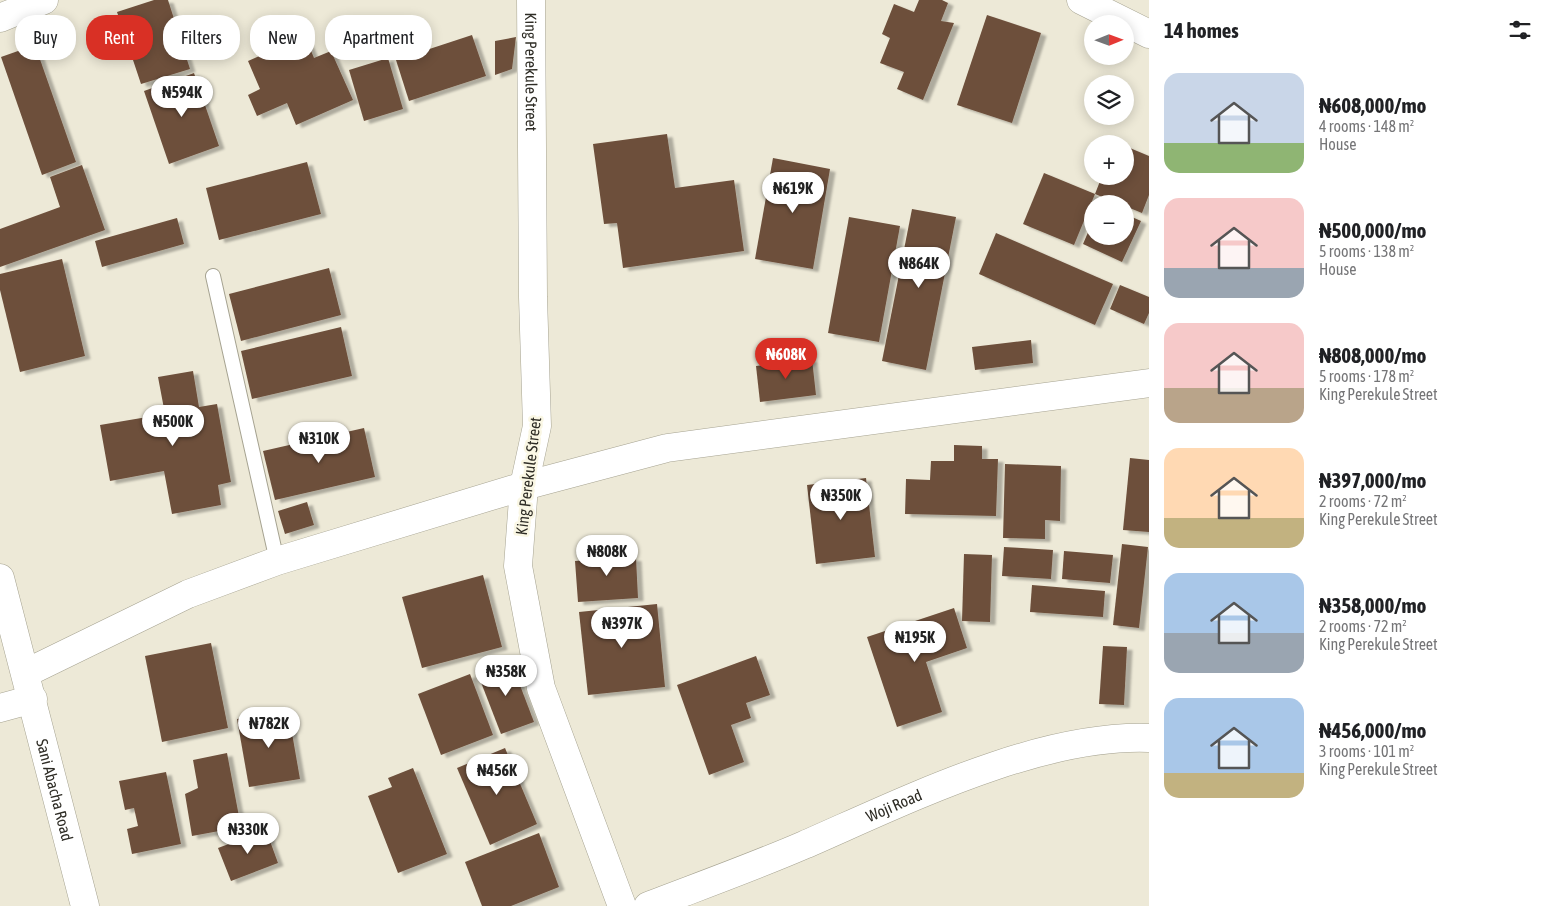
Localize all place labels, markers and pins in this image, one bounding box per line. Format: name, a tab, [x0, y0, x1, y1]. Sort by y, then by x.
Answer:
pin: ₦594K	[147, 76, 217, 118]
pin: ₦619K	[758, 172, 828, 214]
pin: ₦864K	[884, 246, 954, 289]
pin: ₦608K	[751, 338, 821, 380]
pin: ₦500K	[138, 404, 208, 447]
pin: ₦310K	[284, 422, 354, 464]
pin: ₦350K	[806, 478, 876, 521]
pin: ₦808K	[572, 534, 642, 577]
pin: ₦397K	[587, 606, 657, 649]
pin: ₦195K	[880, 620, 950, 663]
pin: ₦358K	[471, 654, 541, 697]
pin: ₦782K	[234, 706, 304, 749]
pin: ₦456K	[462, 754, 532, 796]
pin: ₦330K	[213, 812, 283, 855]

